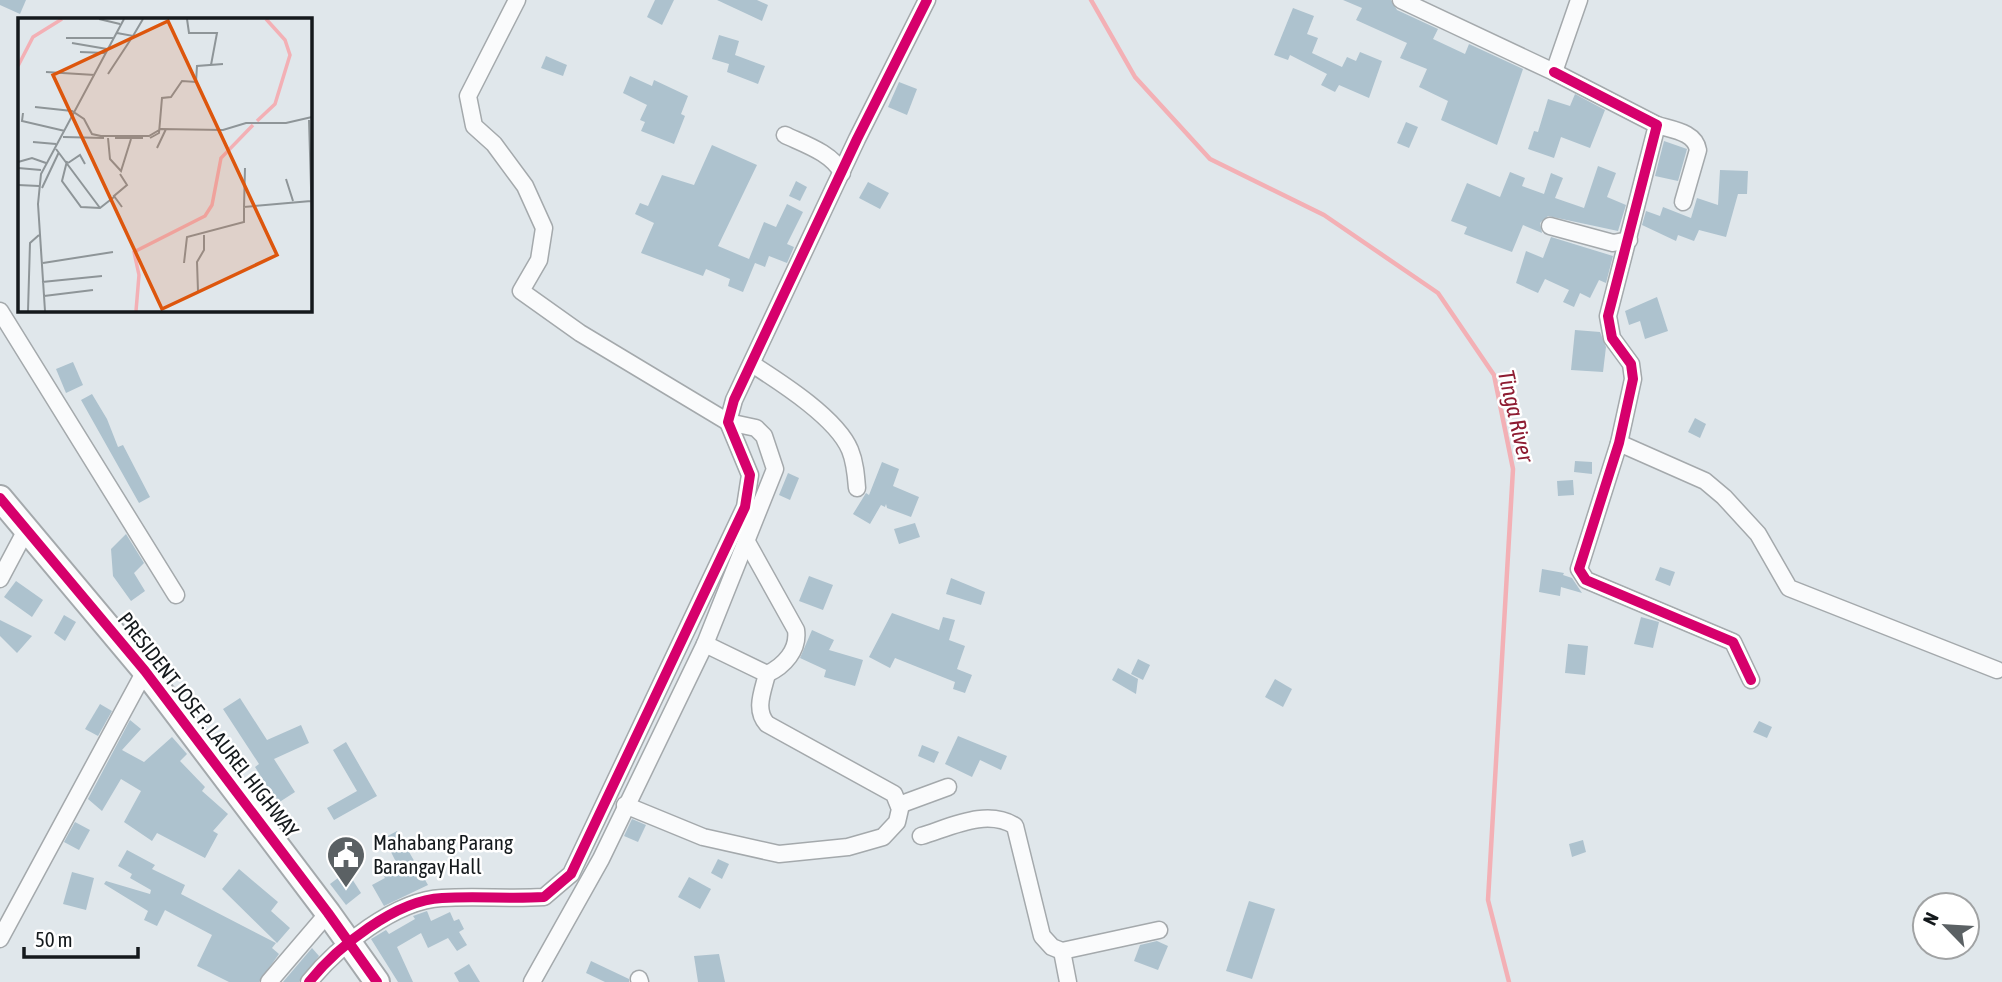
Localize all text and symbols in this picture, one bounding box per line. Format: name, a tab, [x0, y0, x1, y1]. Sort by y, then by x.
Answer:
inset map	[18, 18, 312, 312]
water label: Tinga River	[1493, 367, 1539, 466]
street label: PRESIDENT JOSE P. LAUREL HIGHWAY	[113, 607, 304, 842]
place label: Mahabang Parang Barangay Hall	[373, 830, 513, 878]
public building icon: Mahabang Parang Barangay Hall	[325, 834, 367, 889]
north arrow	[1911, 891, 1981, 961]
text: N	[1918, 909, 1943, 929]
scale bar	[24, 916, 138, 960]
text: 50 m	[35, 927, 73, 951]

